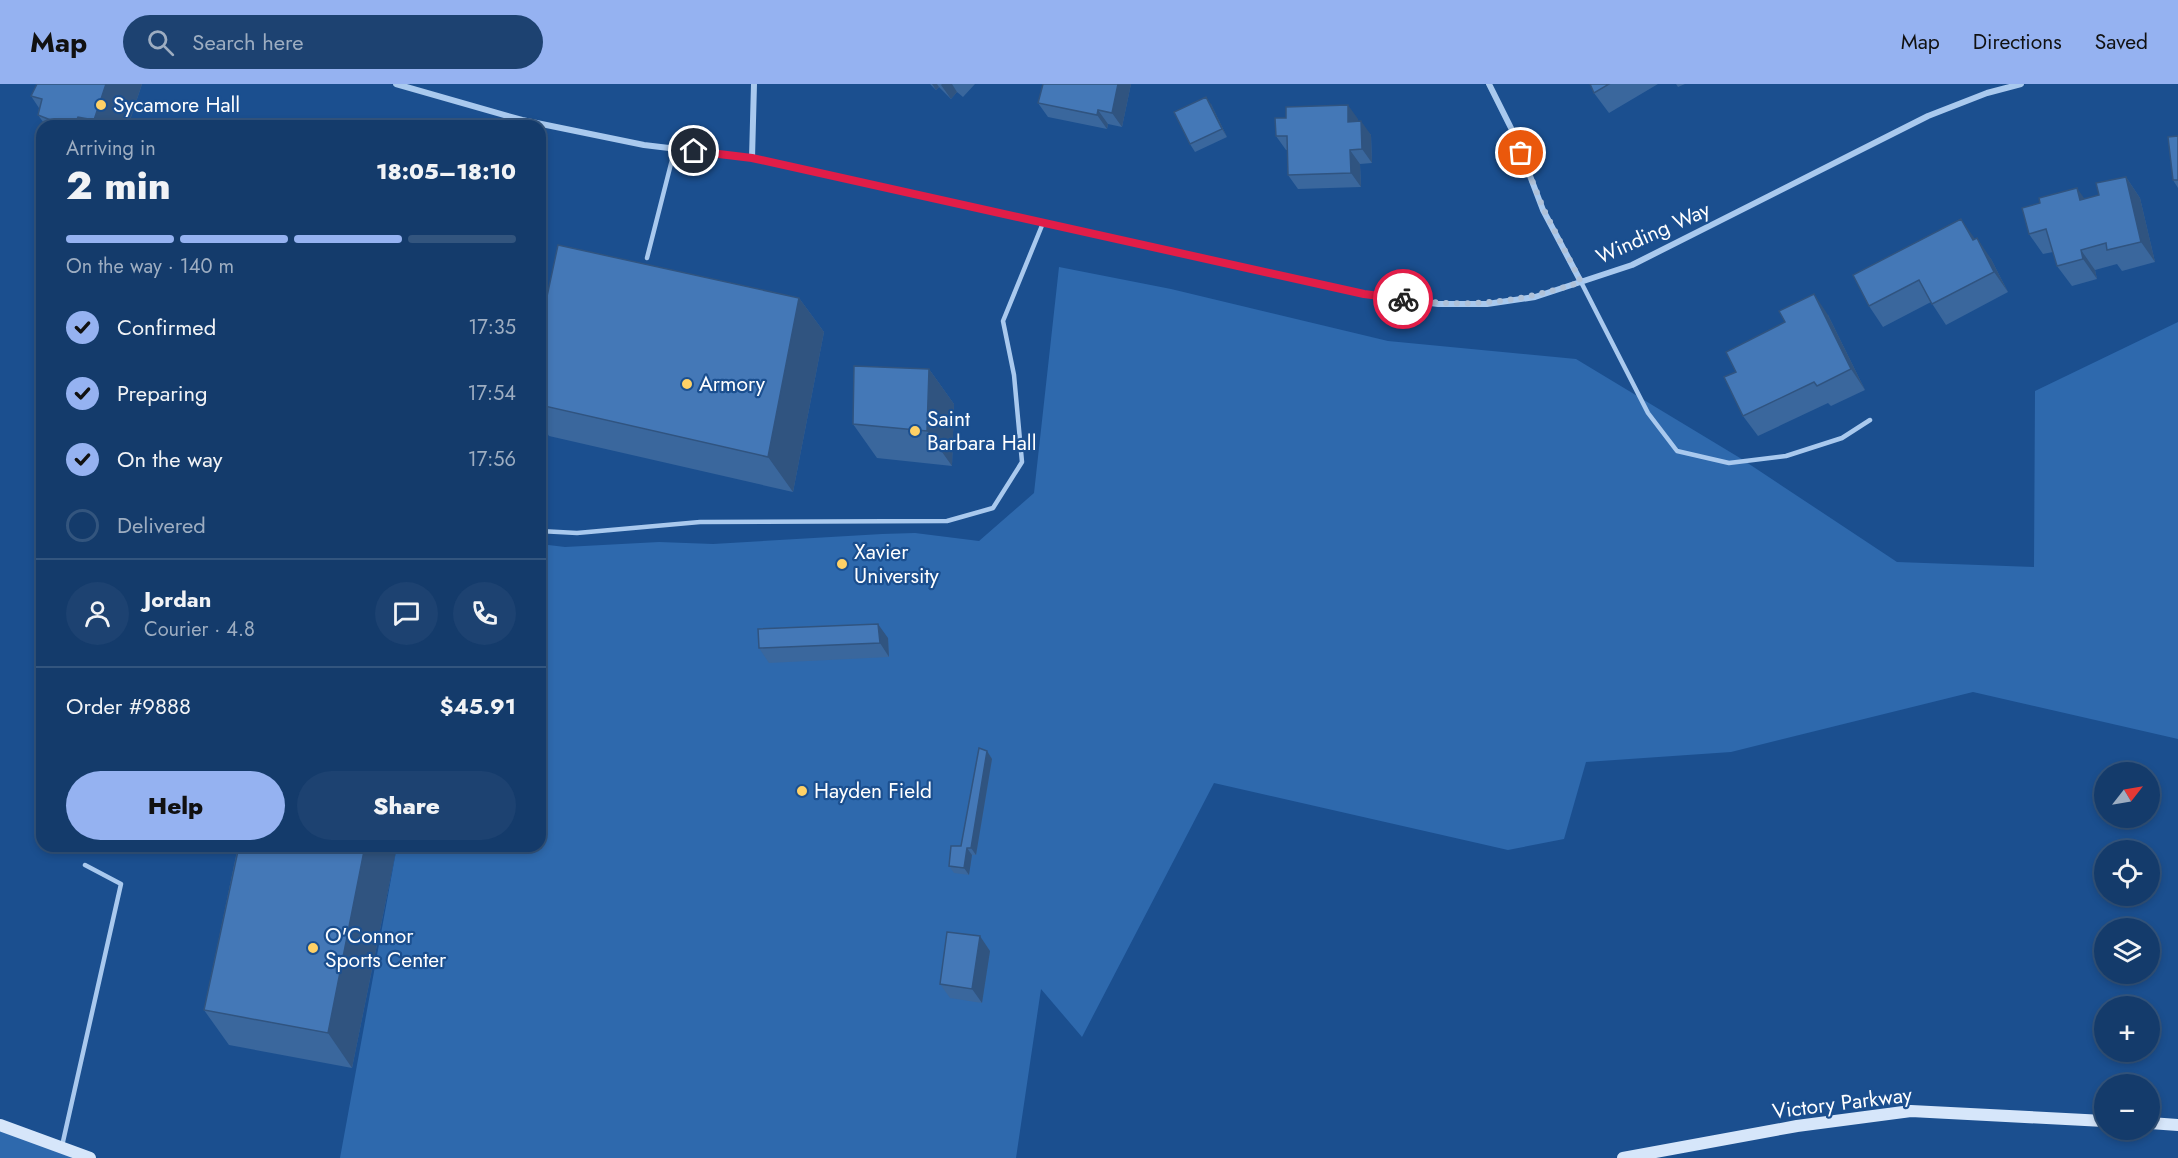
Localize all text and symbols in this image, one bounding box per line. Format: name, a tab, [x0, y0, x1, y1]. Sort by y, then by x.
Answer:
search box	[123, 15, 543, 69]
text: Map	[30, 22, 87, 63]
icon: search	[144, 26, 177, 59]
text: Search here	[192, 26, 304, 58]
text: Map	[1901, 27, 1940, 57]
text: Directions	[1973, 27, 2062, 57]
text: Saved	[2095, 27, 2148, 57]
place label: Sycamore Hall	[113, 90, 240, 120]
marker: Sycamore Hall	[94, 98, 108, 112]
pin	[668, 125, 719, 176]
pin	[1495, 127, 1546, 178]
text: Arriving in	[66, 134, 156, 163]
icon: home	[677, 134, 710, 167]
icon: bag	[1504, 136, 1537, 169]
text: 18:05–18:10	[376, 155, 516, 187]
text: 2 min	[66, 157, 171, 214]
street label: Winding Way	[1591, 194, 1715, 272]
text: On the way · 140 m	[66, 252, 234, 281]
courier	[1373, 269, 1433, 329]
icon: bike	[1387, 283, 1420, 316]
icon: check	[66, 311, 99, 344]
text: Confirmed	[117, 311, 216, 343]
text: 17:35	[468, 313, 516, 342]
place label: Armory	[699, 369, 766, 399]
icon: check	[66, 377, 99, 410]
text: Preparing	[117, 377, 208, 409]
marker: Armory	[680, 377, 694, 391]
text: 17:54	[468, 379, 516, 408]
place label: Saint Barbara Hall	[927, 404, 1036, 458]
marker: Saint Barbara Hall	[908, 424, 922, 438]
icon: check	[66, 443, 99, 476]
text: On the way	[117, 443, 222, 475]
text: 17:56	[468, 445, 516, 474]
text: Delivered	[117, 509, 206, 541]
place label: Xavier University	[854, 537, 940, 591]
marker: Xavier University	[835, 557, 849, 571]
button: person	[66, 582, 129, 645]
button: chat	[375, 582, 438, 645]
button: phone	[453, 582, 516, 645]
text: Jordan	[144, 583, 211, 615]
text: Courier · 4.8	[144, 615, 255, 644]
text: Order #9888	[66, 690, 191, 722]
text: $45.91	[440, 690, 516, 722]
north arrow	[2094, 762, 2160, 828]
map controls	[2094, 762, 2160, 1140]
button: Help	[66, 771, 285, 840]
button: Share	[297, 771, 516, 840]
place label: Hayden Field	[814, 776, 932, 806]
marker: Hayden Field	[795, 784, 809, 798]
button: locate	[2094, 840, 2160, 906]
button: layers	[2094, 918, 2160, 984]
place label: O'Connor Sports Center	[325, 921, 447, 975]
marker: O'Connor Sports Center	[306, 941, 320, 955]
button: +	[2094, 996, 2160, 1062]
button: −	[2094, 1074, 2160, 1140]
street label: Victory Parkway	[1770, 1079, 1914, 1126]

